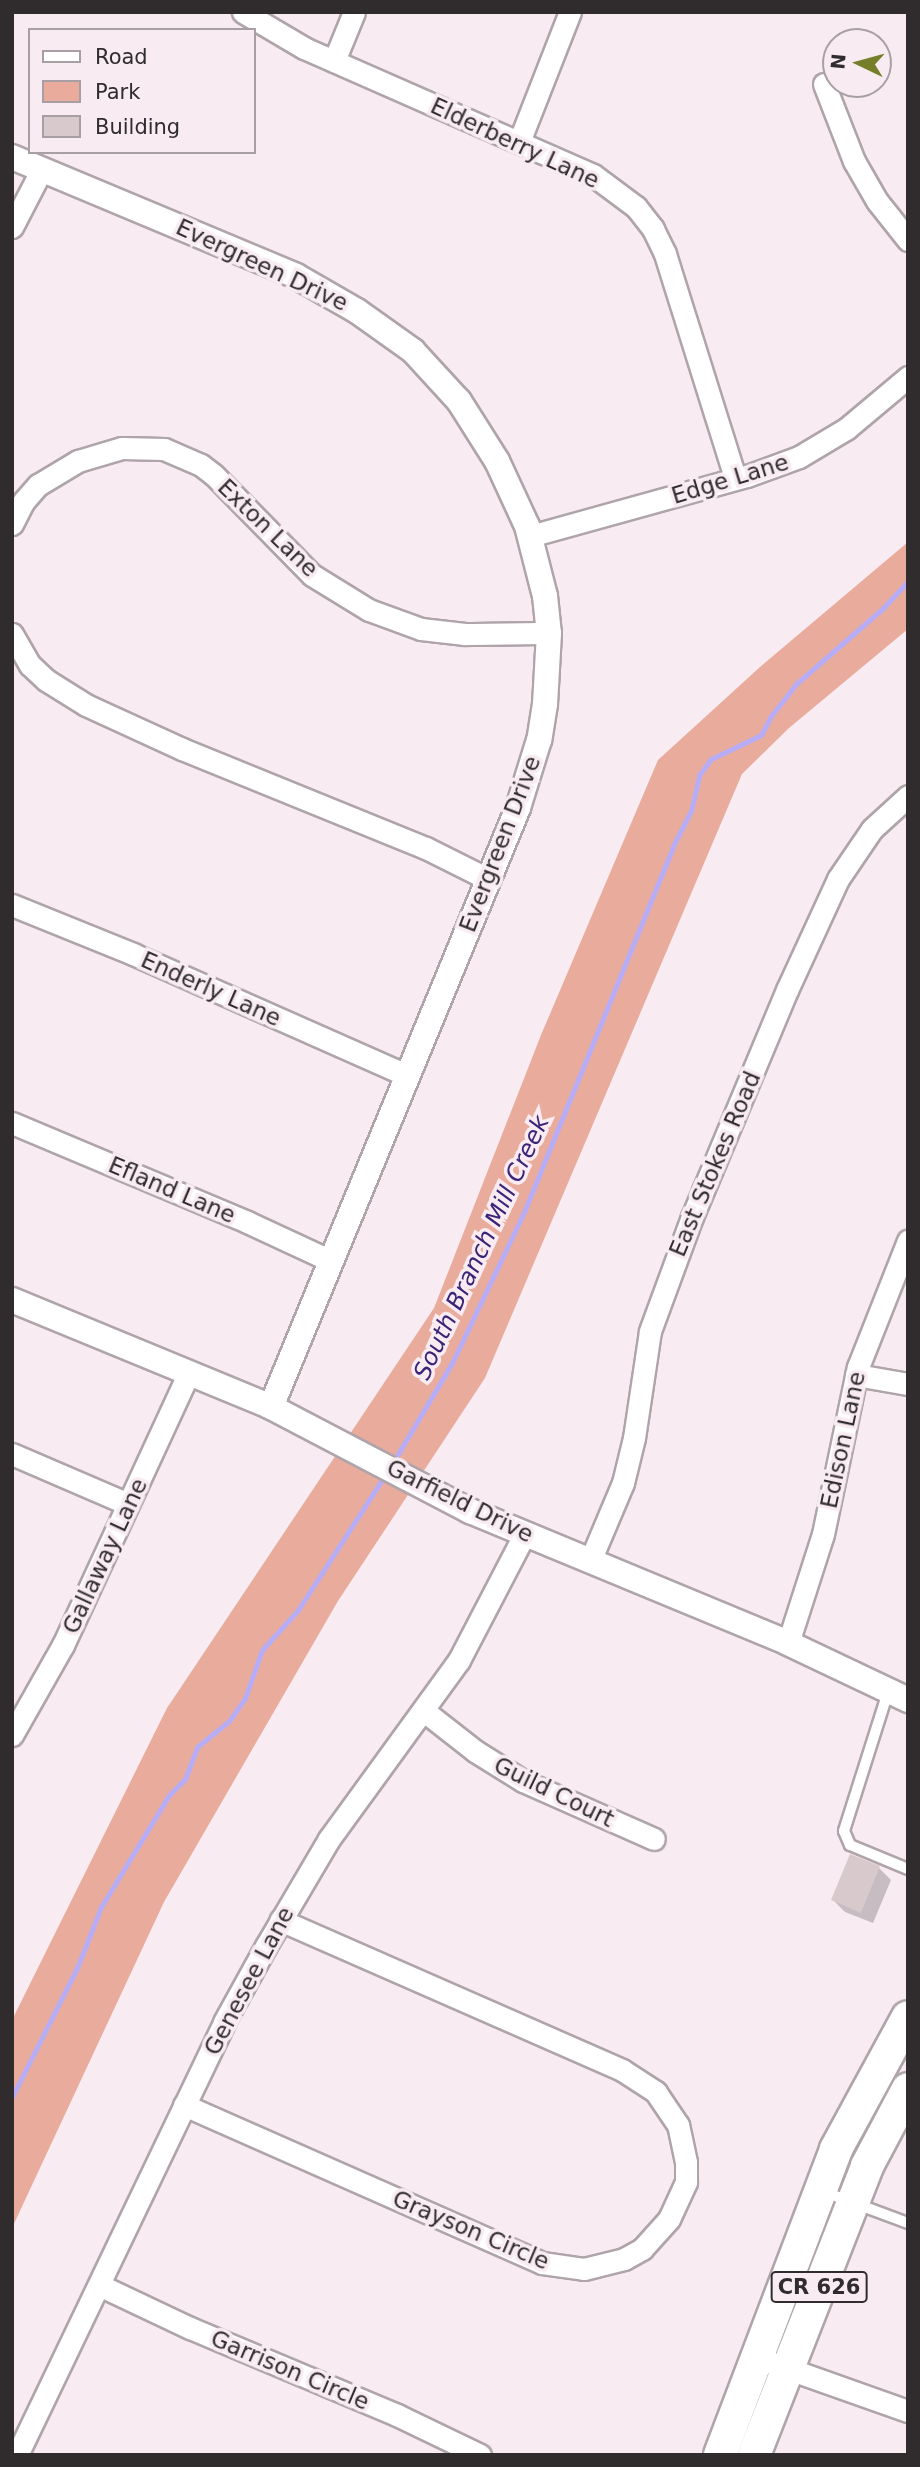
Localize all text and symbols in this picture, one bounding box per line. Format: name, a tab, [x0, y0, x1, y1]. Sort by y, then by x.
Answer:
legend	[28, 28, 256, 154]
north arrow	[822, 28, 892, 98]
text: Road	[95, 45, 148, 69]
text: N	[826, 52, 850, 70]
text: Park	[95, 80, 140, 104]
street label: Elderberry Lane	[426, 92, 604, 194]
text: Building	[95, 115, 180, 139]
street label: Evergreen Drive	[172, 213, 352, 317]
street label: Edge Lane	[668, 448, 792, 510]
street label: Exton Lane	[212, 473, 324, 583]
street label: Evergreen Drive	[454, 752, 546, 936]
street label: Enderly Lane	[137, 946, 285, 1032]
street label: East Stokes Road	[664, 1067, 766, 1261]
water label: South Branch Mill Creek	[408, 1111, 556, 1385]
street label: Efland Lane	[104, 1151, 240, 1229]
street label: Edison Lane	[815, 1369, 871, 1511]
street label: Garfield Drive	[382, 1454, 538, 1548]
street label: Gallaway Lane	[57, 1474, 153, 1638]
street label: Guild Court	[489, 1751, 619, 1833]
street label: Genesee Lane	[198, 1902, 300, 2060]
street label: Grayson Circle	[389, 2185, 553, 2275]
road number: CR 626	[770, 2270, 868, 2304]
street label: Garrison Circle	[207, 2324, 373, 2416]

